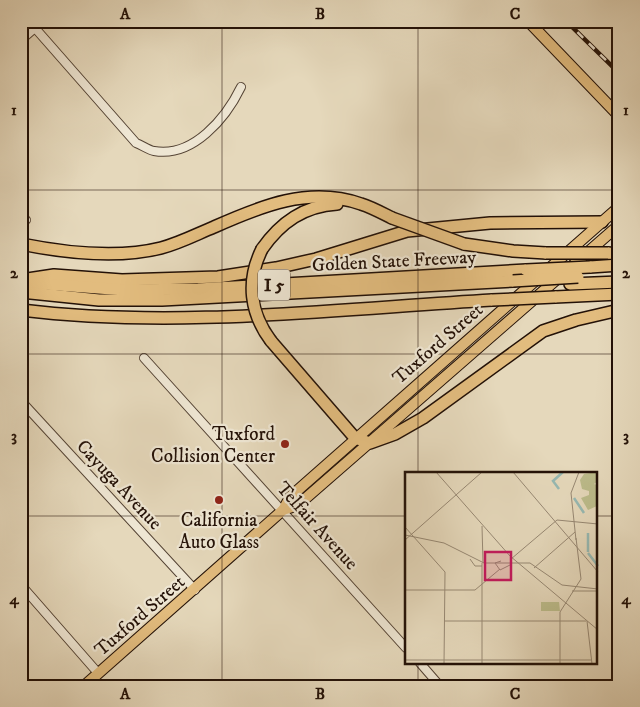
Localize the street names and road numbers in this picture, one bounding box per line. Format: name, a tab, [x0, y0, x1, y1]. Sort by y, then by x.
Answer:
street label: Golden State Freeway	[311, 246, 478, 277]
road number: I 5	[258, 270, 290, 300]
street label: Tuxford Street	[388, 299, 488, 390]
street label: Cayuga Avenue	[71, 435, 167, 535]
street label: Telfair Avenue	[271, 477, 363, 575]
street label: Tuxford Street	[90, 571, 190, 662]

